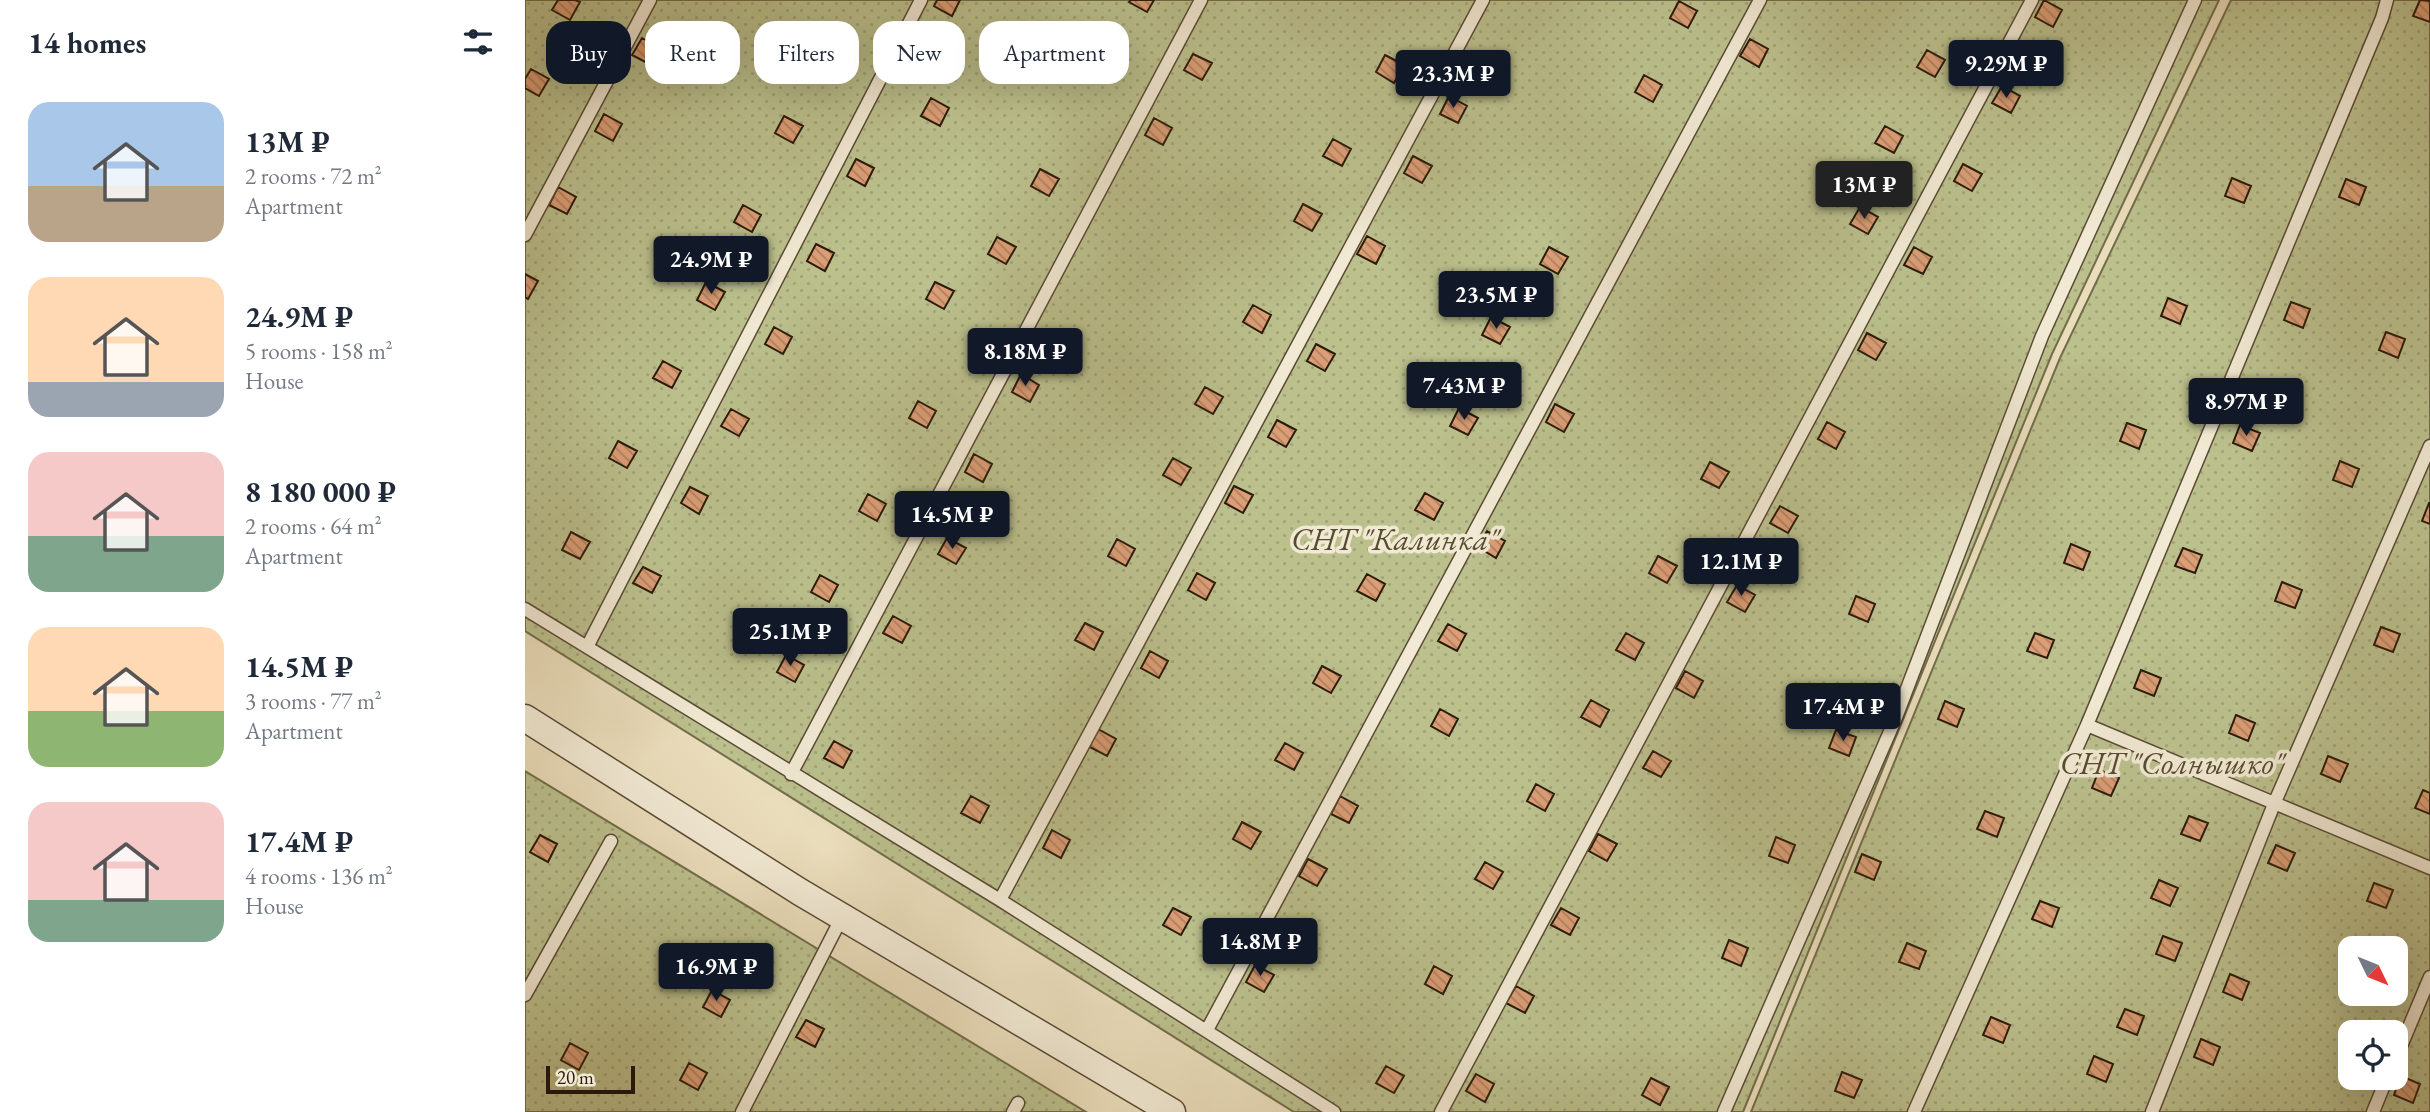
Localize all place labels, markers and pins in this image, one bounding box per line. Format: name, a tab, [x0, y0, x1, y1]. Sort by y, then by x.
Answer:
pin: 9.29M ₽	[1941, 41, 2071, 100]
pin: 23.3M ₽	[1388, 50, 1518, 110]
pin: 13M ₽	[1815, 162, 1913, 221]
pin: 24.9M ₽	[646, 236, 776, 296]
pin: 23.5M ₽	[1431, 272, 1561, 331]
pin: 8.18M ₽	[960, 328, 1090, 388]
pin: 7.43M ₽	[1399, 362, 1529, 422]
pin: 8.97M ₽	[2181, 378, 2311, 438]
pin: 14.5M ₽	[887, 491, 1017, 551]
pin: 12.1M ₽	[1676, 538, 1806, 598]
pin: 25.1M ₽	[725, 608, 855, 668]
pin: 17.4M ₽	[1778, 684, 1908, 743]
pin: 14.8M ₽	[1195, 918, 1325, 978]
pin: 16.9M ₽	[651, 944, 781, 1003]

